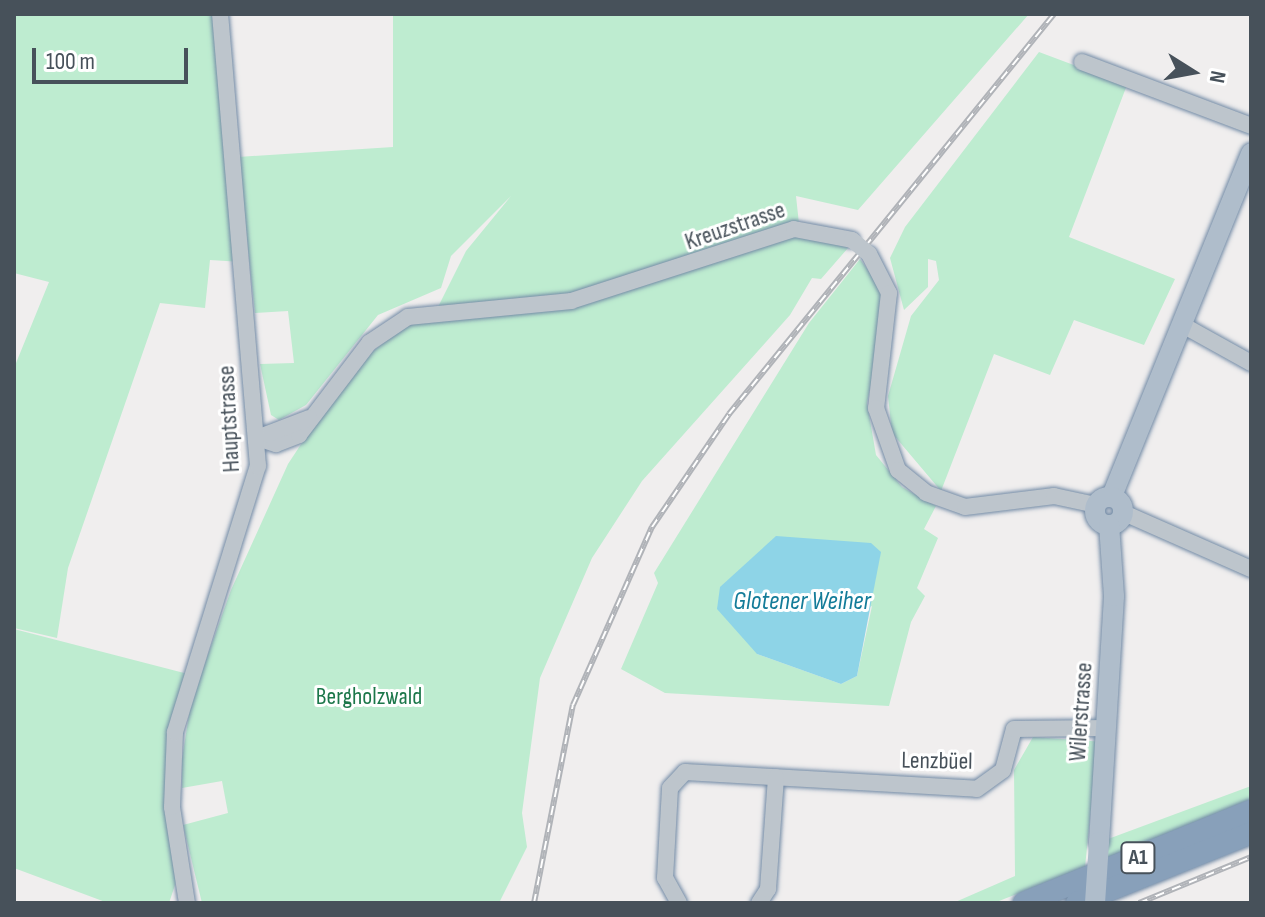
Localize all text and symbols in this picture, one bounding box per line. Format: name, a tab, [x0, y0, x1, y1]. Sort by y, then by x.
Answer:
scale bar	[36, 32, 192, 82]
north arrow	[1153, 32, 1233, 112]
text: 100 m	[46, 47, 95, 76]
text: N	[1203, 68, 1231, 85]
street label: Kreuzstrasse	[681, 195, 789, 257]
street label: Hauptstrasse	[212, 365, 246, 473]
water label: Glotener Weiher	[733, 586, 871, 618]
street label: Wilerstrasse	[1063, 662, 1099, 762]
park label: Bergholzwald	[316, 683, 422, 711]
street label: Lenzbüel	[901, 746, 973, 776]
road number: A1	[1120, 840, 1156, 876]

